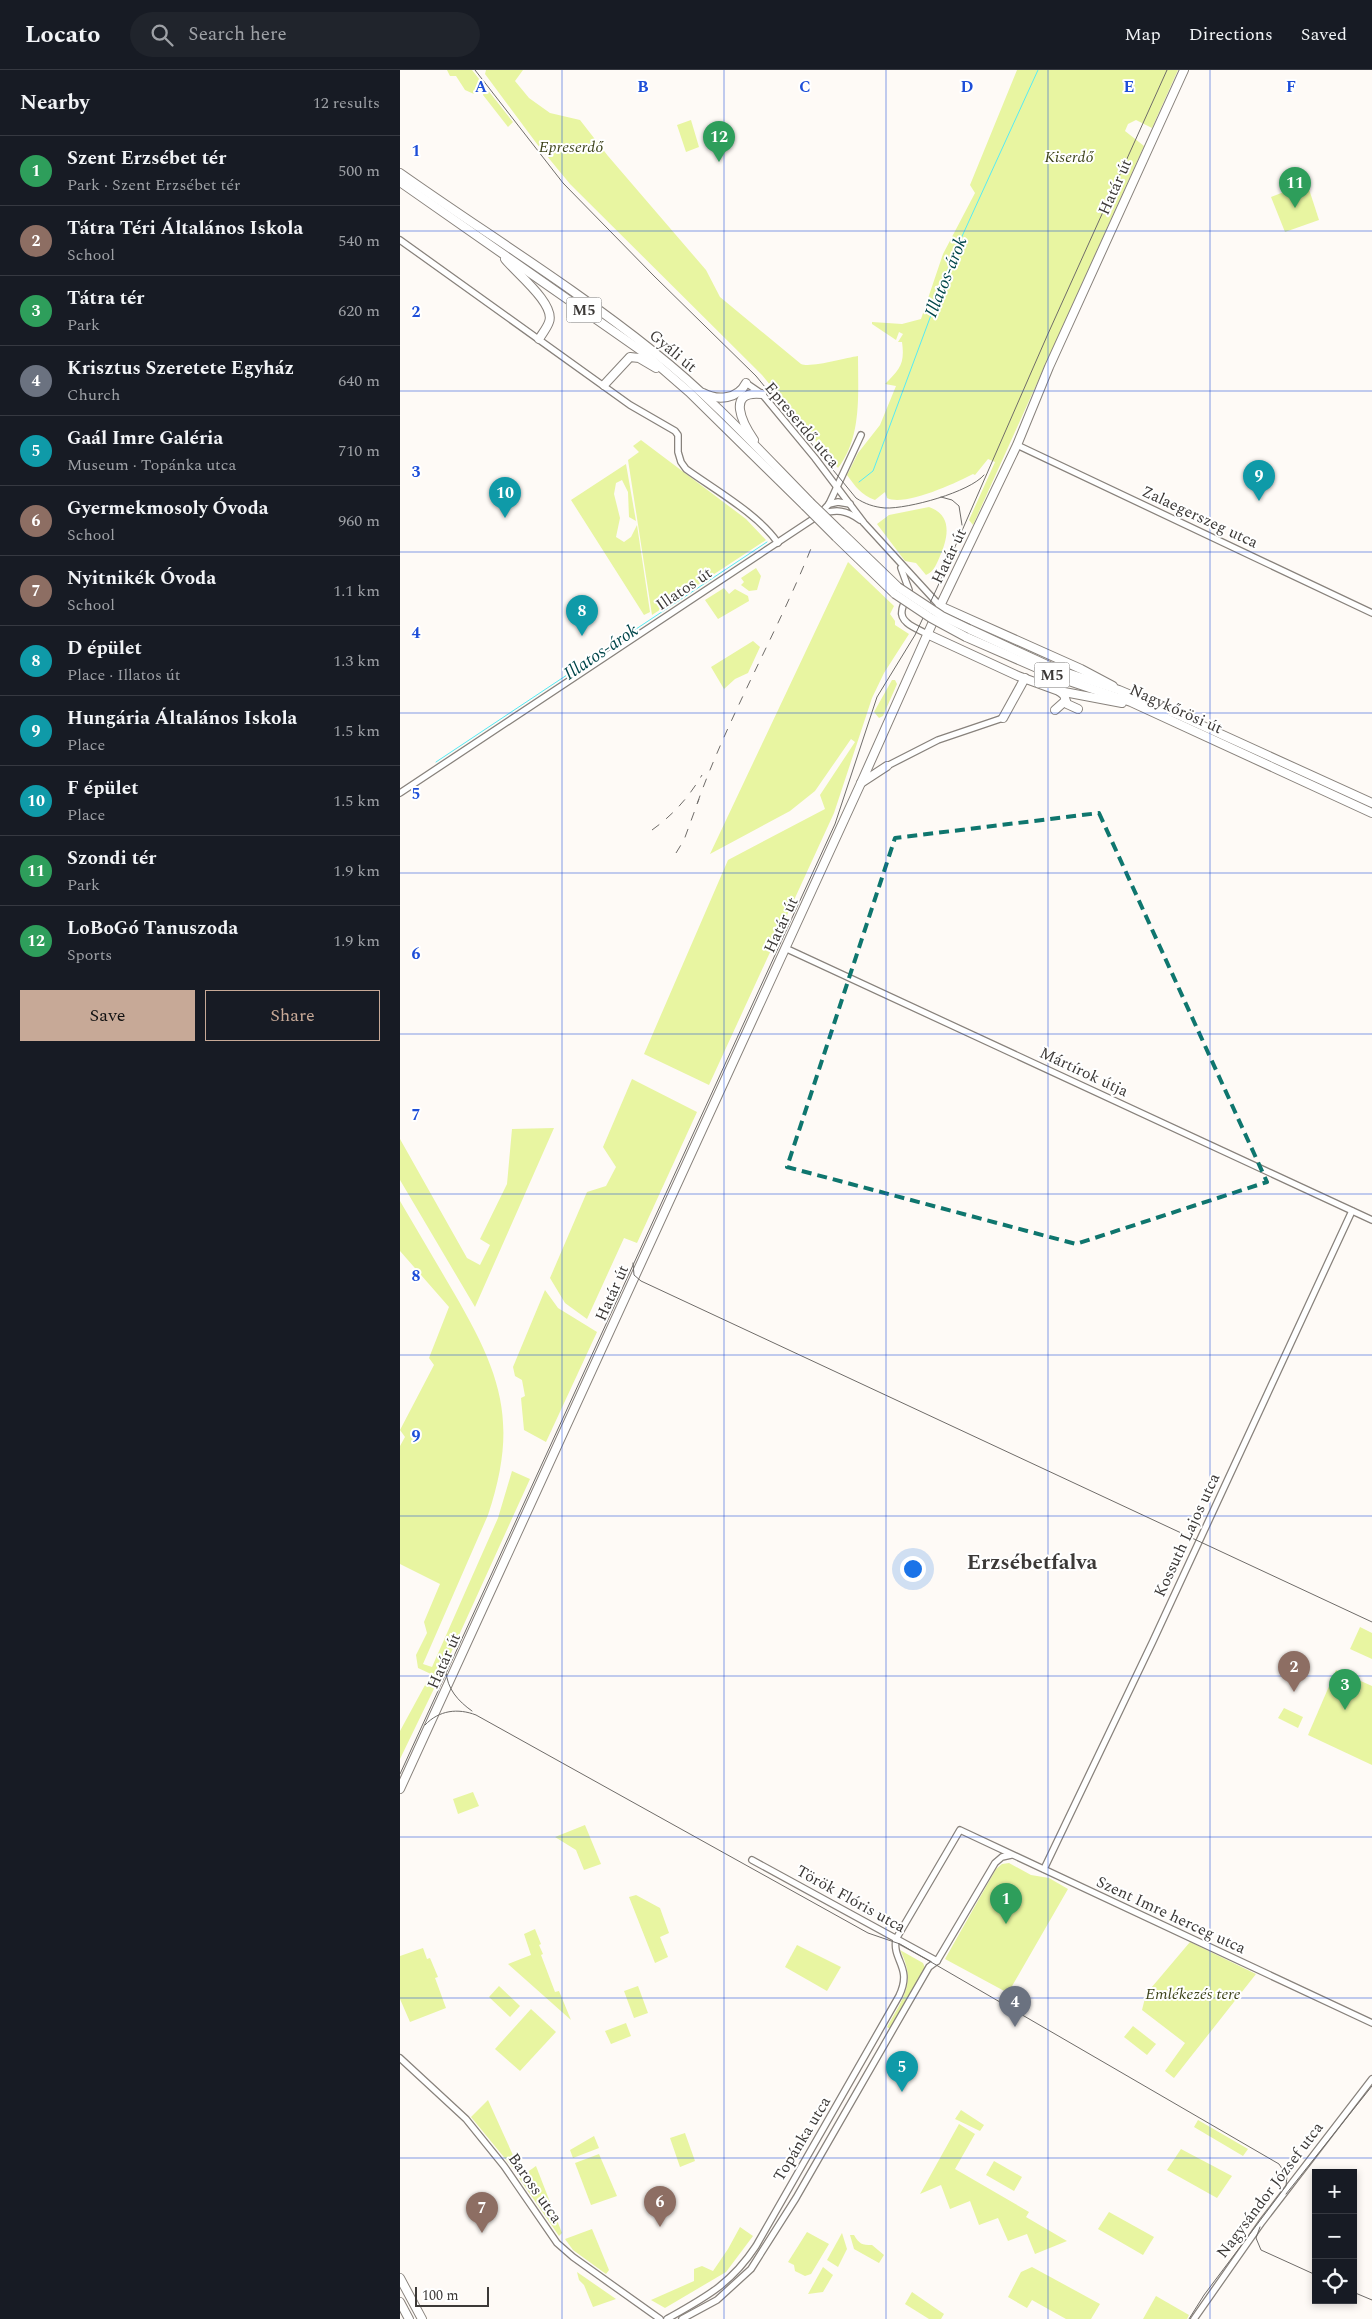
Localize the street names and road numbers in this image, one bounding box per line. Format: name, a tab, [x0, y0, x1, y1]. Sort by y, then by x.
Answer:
street label: Határ út	[1092, 155, 1138, 219]
road number: M5	[566, 298, 602, 322]
street label: Gyáli út	[644, 324, 702, 378]
street label: Epreserdő utca	[759, 377, 845, 474]
street label: Zalaegerszeg utca	[1138, 480, 1262, 555]
street label: Határ út	[925, 524, 973, 588]
street label: Illatos út	[651, 561, 717, 617]
road number: M5	[1034, 662, 1070, 688]
street label: Nagykőrösi út	[1126, 678, 1227, 740]
street label: Határ út	[758, 893, 805, 957]
street label: Mártírok útja	[1036, 1041, 1133, 1103]
street label: Határ út	[589, 1261, 635, 1325]
street label: Kossuth Lajos utca	[1148, 1469, 1226, 1601]
street label: Határ út	[421, 1629, 467, 1693]
street label: Török Flóris utca	[792, 1859, 910, 1939]
street label: Szent Imre herceg utca	[1092, 1870, 1250, 1960]
street label: Topánka utca	[767, 2092, 837, 2186]
street label: Nagysándor József utca	[1211, 2117, 1329, 2263]
street label: Baross utca	[502, 2148, 568, 2228]

